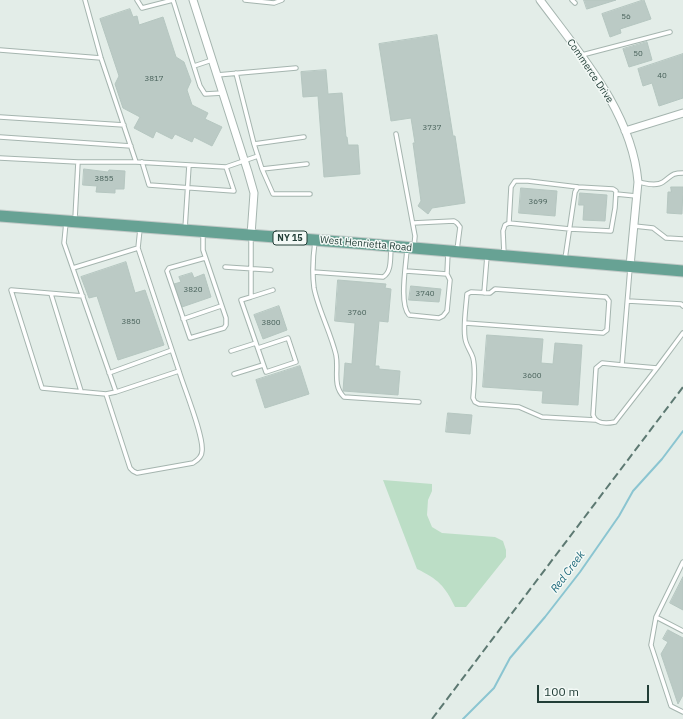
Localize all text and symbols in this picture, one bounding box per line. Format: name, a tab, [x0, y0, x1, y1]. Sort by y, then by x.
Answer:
house number: 56	[621, 12, 631, 22]
street label: Commerce Drive	[564, 37, 616, 105]
house number: 50	[633, 49, 643, 59]
house number: 40	[657, 71, 667, 81]
house number: 3817	[144, 74, 164, 84]
house number: 3737	[422, 123, 442, 133]
house number: 3855	[94, 174, 114, 184]
house number: 3699	[528, 197, 548, 207]
road number: NY 15	[273, 231, 307, 245]
street label: West Henrietta Road	[319, 234, 413, 254]
house number: 3820	[183, 285, 203, 295]
house number: 3740	[415, 289, 435, 299]
house number: 3760	[347, 308, 367, 318]
house number: 3850	[121, 317, 141, 327]
house number: 3800	[261, 318, 281, 328]
house number: 3600	[522, 371, 542, 381]
water label: Red Creek	[548, 549, 588, 595]
scale bar	[539, 677, 651, 703]
text: 100 m	[544, 684, 579, 699]

